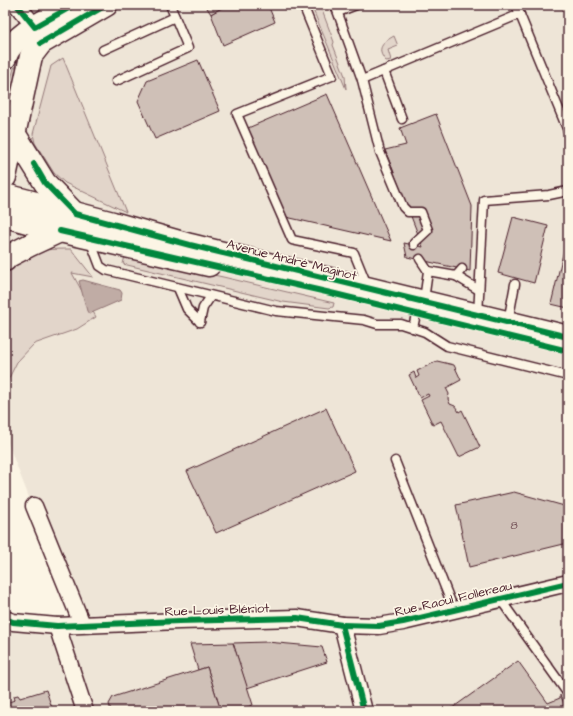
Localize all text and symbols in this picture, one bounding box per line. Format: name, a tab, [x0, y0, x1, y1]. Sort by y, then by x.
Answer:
street label: Avenue André Maginot	[225, 235, 359, 286]
house number: 8	[510, 518, 518, 533]
street label: Rue Raoul Follereau	[393, 577, 514, 621]
street label: Rue Louis Blériot	[164, 599, 270, 621]

